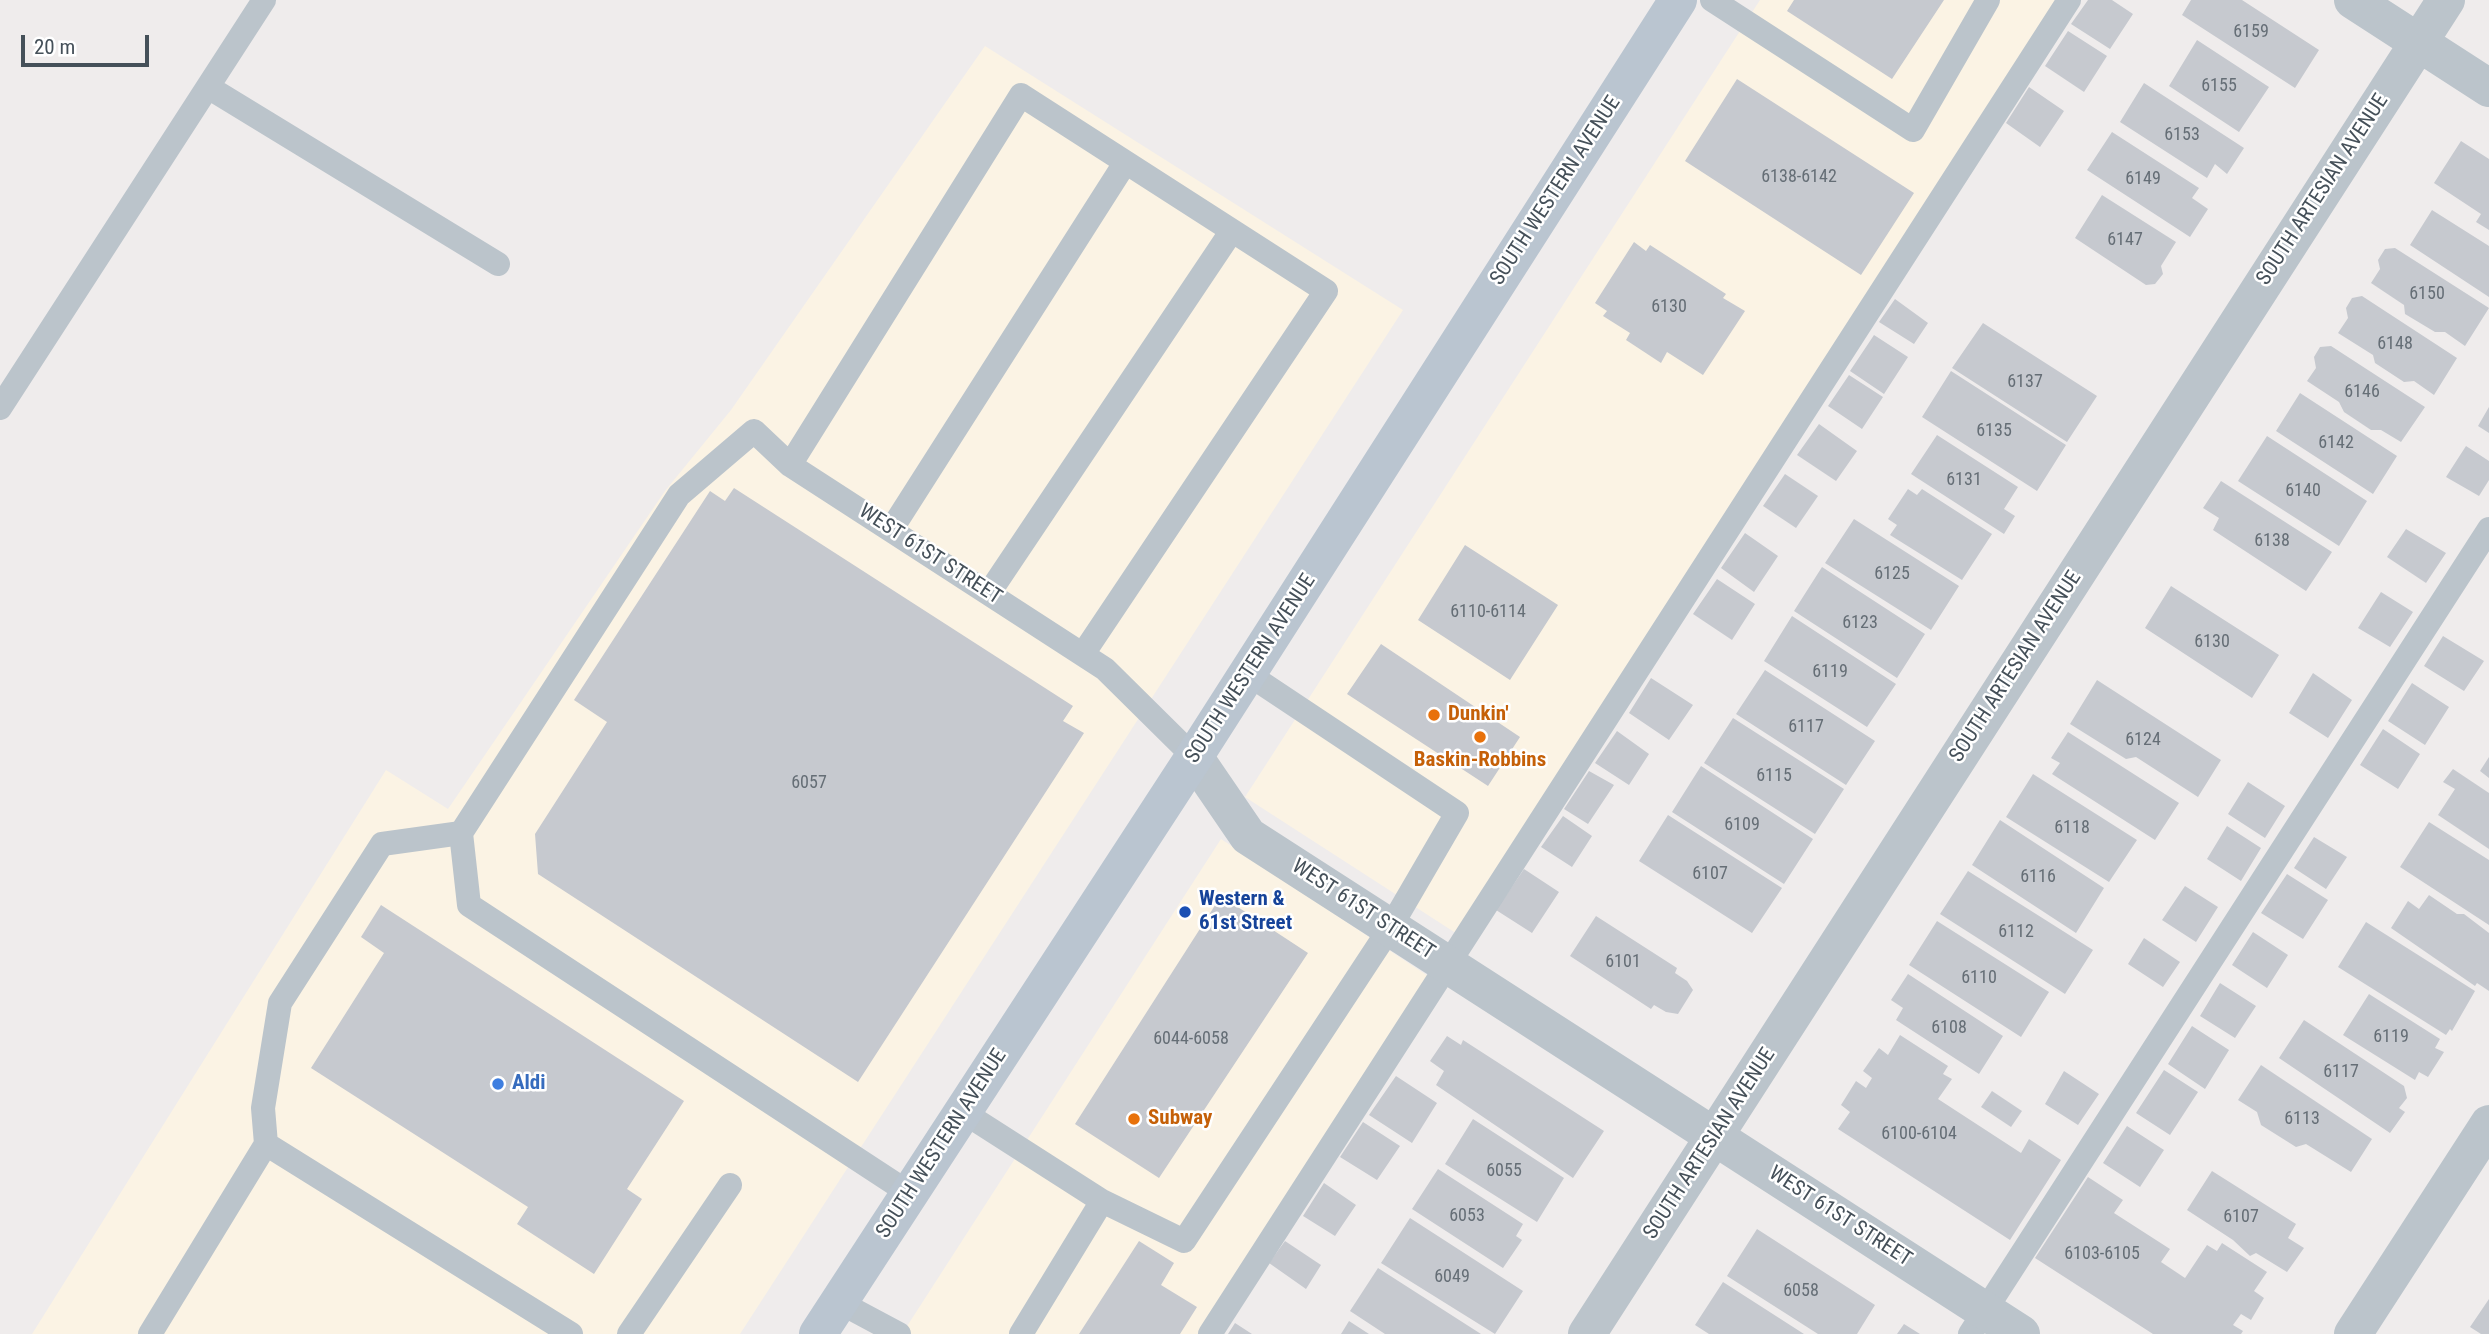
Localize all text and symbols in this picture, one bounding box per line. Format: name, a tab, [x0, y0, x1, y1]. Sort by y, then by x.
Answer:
scale bar	[24, 21, 152, 65]
house number: 6159	[2233, 21, 2269, 43]
text: 20 m	[34, 35, 75, 59]
house number: 6155	[2201, 75, 2237, 97]
street label: SOUTH ARTESIAN AVENUE	[2252, 90, 2394, 290]
street label: SOUTH WESTERN AVENUE	[1485, 92, 1627, 290]
house number: 6153	[2164, 124, 2200, 146]
house number: 6138-6142	[1761, 166, 1837, 188]
house number: 6149	[2125, 168, 2161, 190]
house number: 6147	[2107, 229, 2143, 251]
house number: 6150	[2409, 283, 2445, 305]
house number: 6130	[1651, 296, 1687, 318]
house number: 6148	[2377, 333, 2413, 355]
house number: 6137	[2007, 371, 2043, 393]
house number: 6146	[2344, 381, 2380, 403]
house number: 6135	[1976, 420, 2012, 442]
house number: 6142	[2318, 432, 2354, 454]
house number: 6131	[1946, 469, 1982, 491]
house number: 6140	[2285, 480, 2321, 502]
street label: WEST 61ST STREET	[854, 499, 1006, 611]
house number: 6138	[2254, 530, 2290, 552]
house number: 6125	[1874, 563, 1910, 585]
street label: SOUTH ARTESIAN AVENUE	[1945, 567, 2087, 767]
street label: SOUTH WESTERN AVENUE	[1180, 570, 1322, 768]
house number: 6110-6114	[1450, 601, 1526, 623]
house number: 6123	[1842, 612, 1878, 634]
house number: 6130	[2194, 631, 2230, 653]
house number: 6119	[1812, 661, 1848, 683]
place label: Dunkin'	[1448, 702, 1509, 728]
marker: Dunkin'	[1426, 707, 1442, 723]
house number: 6117	[1788, 716, 1824, 738]
marker: Baskin-Robbins	[1472, 729, 1488, 745]
house number: 6124	[2125, 729, 2161, 751]
place label: Baskin-Robbins	[1414, 748, 1546, 774]
house number: 6115	[1756, 765, 1792, 787]
house number: 6057	[791, 772, 827, 794]
house number: 6109	[1724, 814, 1760, 836]
house number: 6118	[2054, 817, 2090, 839]
street label: WEST 61ST STREET	[1287, 854, 1439, 966]
house number: 6107	[1692, 863, 1728, 885]
house number: 6116	[2020, 866, 2056, 888]
place label: Western & 61st Street	[1199, 887, 1292, 937]
marker: Western & 61st Street	[1177, 904, 1193, 920]
house number: 6112	[1998, 921, 2034, 943]
house number: 6101	[1605, 951, 1641, 973]
house number: 6110	[1961, 967, 1997, 989]
house number: 6108	[1931, 1017, 1967, 1039]
house number: 6119	[2373, 1026, 2409, 1048]
house number: 6044-6058	[1153, 1028, 1229, 1050]
street label: SOUTH ARTESIAN AVENUE	[1639, 1044, 1781, 1244]
street label: SOUTH WESTERN AVENUE	[871, 1045, 1013, 1243]
house number: 6117	[2323, 1061, 2359, 1083]
place label: Aldi	[512, 1071, 546, 1097]
marker: Aldi	[490, 1076, 506, 1092]
place label: Subway	[1148, 1106, 1212, 1132]
house number: 6113	[2284, 1108, 2320, 1130]
marker: Subway	[1126, 1111, 1142, 1127]
house number: 6100-6104	[1881, 1123, 1957, 1145]
house number: 6055	[1486, 1160, 1522, 1182]
street label: WEST 61ST STREET	[1764, 1161, 1916, 1273]
house number: 6053	[1449, 1205, 1485, 1227]
house number: 6107	[2223, 1206, 2259, 1228]
house number: 6103-6105	[2064, 1243, 2140, 1265]
house number: 6049	[1434, 1266, 1470, 1288]
house number: 6058	[1783, 1280, 1819, 1302]

